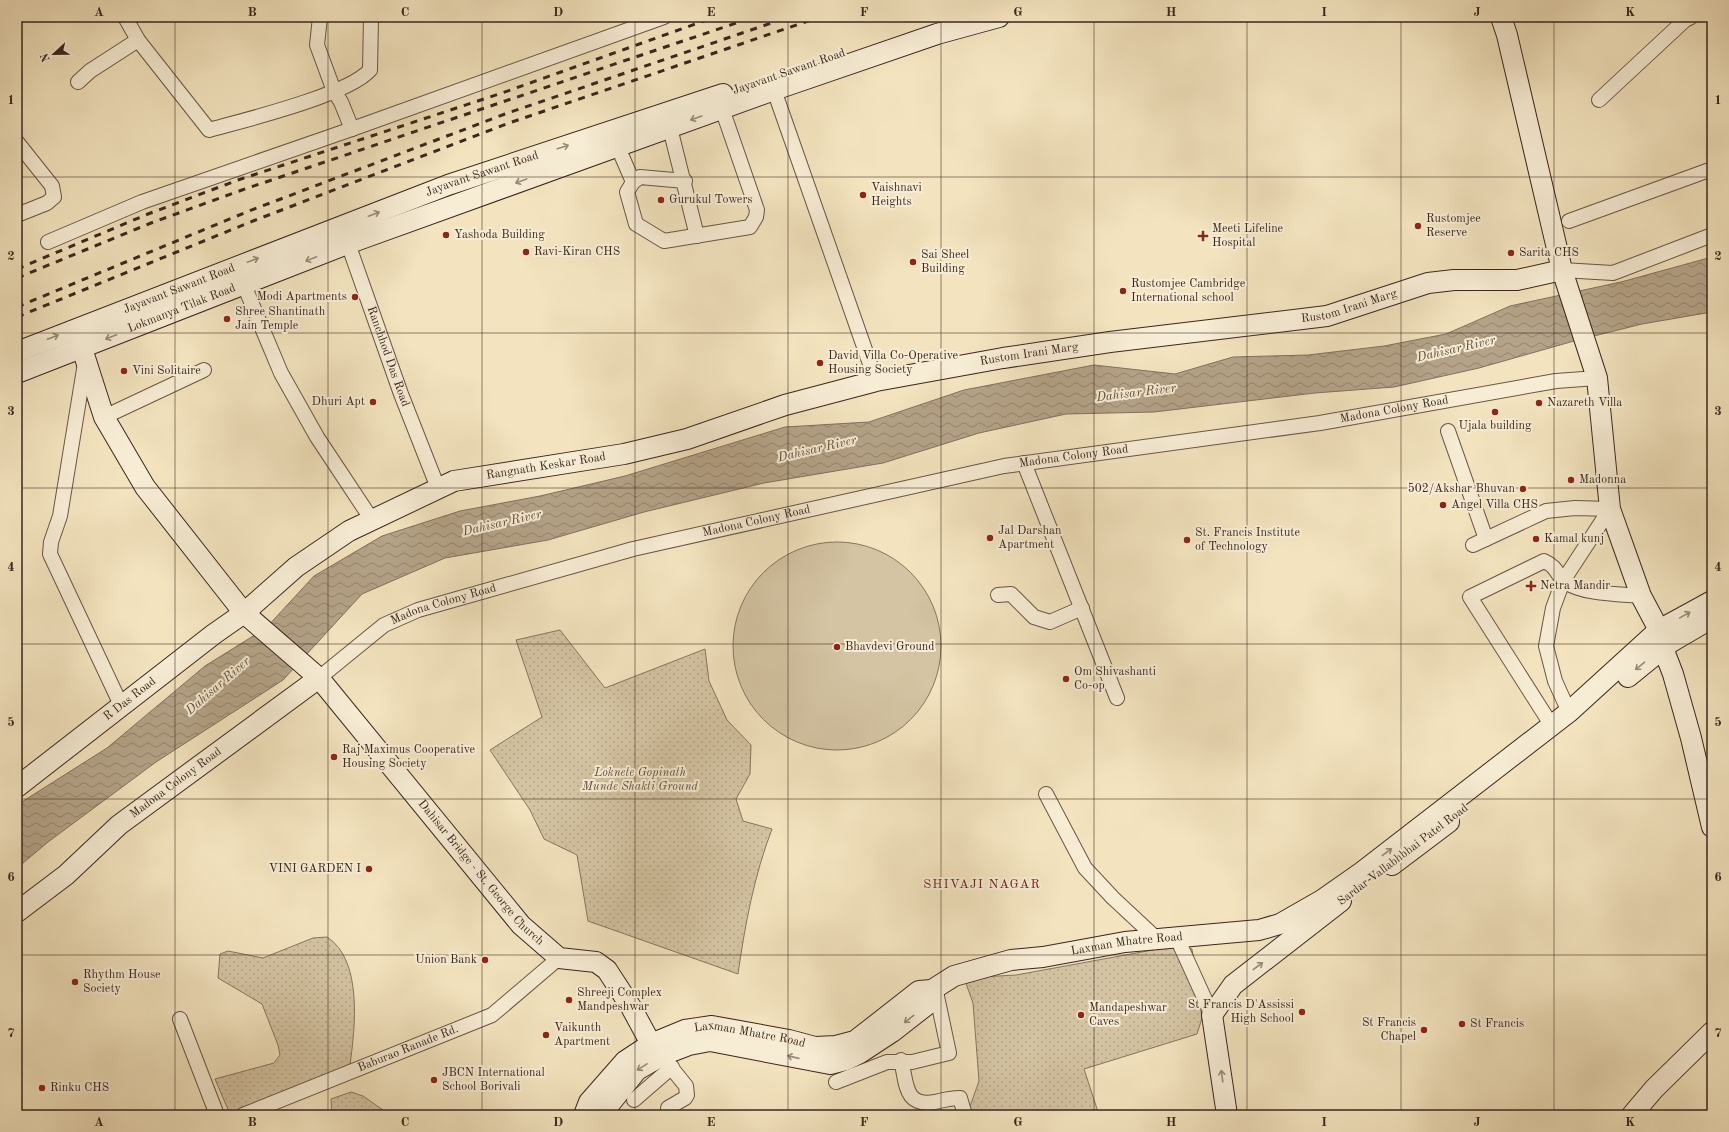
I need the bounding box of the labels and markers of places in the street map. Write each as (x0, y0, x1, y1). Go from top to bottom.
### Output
place label: Vaishnavi Heights (871, 182, 922, 208)
marker: Vaishnavi Heights (858, 190, 868, 200)
place label: Gurukul Towers (669, 194, 753, 206)
marker: Gurukul Towers (656, 195, 666, 205)
place label: Rustomjee Reserve (1426, 213, 1481, 239)
marker: Rustomjee Reserve (1413, 221, 1423, 231)
place label: Meeti Lifeline Hospital (1212, 223, 1284, 249)
place label: Yashoda Building (454, 229, 545, 241)
marker: Yashoda Building (441, 230, 451, 240)
marker: Meeti Lifeline Hospital (1197, 230, 1209, 242)
place label: Ravi-Kiran CHS (534, 246, 620, 258)
marker: Ravi-Kiran CHS (521, 247, 531, 257)
place label: Sarita CHS (1519, 247, 1579, 259)
marker: Sarita CHS (1506, 248, 1516, 258)
place label: Sai Sheel Building (921, 249, 969, 275)
marker: Sai Sheel Building (908, 257, 918, 267)
place label: Rustomjee Cambridge International school (1131, 278, 1246, 304)
marker: Rustomjee Cambridge International school (1118, 286, 1128, 296)
place label: Modi Apartments (257, 291, 347, 303)
marker: Modi Apartments (350, 292, 360, 302)
place label: Shree Shantinath Jain Temple (235, 306, 326, 332)
marker: Shree Shantinath Jain Temple (222, 314, 232, 324)
place label: David Villa Co-Operative Housing Society (828, 350, 959, 376)
marker: David Villa Co-Operative Housing Society (815, 358, 825, 368)
place label: Vini Solitaire (132, 365, 201, 377)
marker: Vini Solitaire (119, 366, 129, 376)
place label: Dhuri Apt (312, 396, 365, 408)
marker: Dhuri Apt (368, 397, 378, 407)
place label: Nazareth Villa (1547, 397, 1622, 409)
marker: Nazareth Villa (1534, 398, 1544, 408)
marker: Ujala building (1490, 407, 1500, 417)
place label: Ujala building (1458, 420, 1532, 432)
place label: Madonna (1579, 474, 1626, 486)
marker: Madonna (1566, 475, 1576, 485)
place label: 502/Akshar Bhuvan (1408, 482, 1516, 495)
marker: 502/Akshar Bhuvan (1518, 484, 1528, 494)
place label: Angel Villa CHS (1451, 499, 1538, 511)
marker: Angel Villa CHS (1438, 500, 1448, 510)
place label: Jal Darshan Apartment (998, 525, 1062, 551)
place label: St. Francis Institute of Technology (1195, 527, 1301, 553)
marker: Jal Darshan Apartment (985, 533, 995, 543)
place label: Kamal kunj (1544, 533, 1604, 545)
marker: Kamal kunj (1531, 534, 1541, 544)
marker: St. Francis Institute of Technology (1182, 535, 1192, 545)
marker: Netra Mandir (1525, 580, 1537, 592)
place label: Netra Mandir (1540, 580, 1610, 592)
place label: Bhavdevi Ground (845, 641, 935, 653)
marker: Bhavdevi Ground (832, 642, 842, 652)
place label: Om Shivashanti Co-op (1074, 666, 1156, 692)
marker: Om Shivashanti Co-op (1061, 674, 1071, 684)
place label: Raj Maximus Cooperative Housing Society (342, 744, 475, 770)
marker: Raj Maximus Cooperative Housing Society (329, 752, 339, 762)
place label: VINI GARDEN I (269, 863, 361, 875)
marker: VINI GARDEN I (364, 864, 374, 874)
place label: Union Bank (415, 954, 477, 966)
marker: Union Bank (480, 955, 490, 965)
place label: Rhythm House Society (83, 969, 161, 995)
marker: Rhythm House Society (70, 977, 80, 987)
place label: Shreeji Complex Mandpeshwar (577, 987, 662, 1013)
marker: Shreeji Complex Mandpeshwar (564, 995, 574, 1005)
place label: St Francis D'Assissi High School (1188, 999, 1294, 1025)
place label: Mandapeshwar Caves (1089, 1002, 1167, 1028)
marker: St Francis D'Assissi High School (1297, 1007, 1307, 1017)
marker: Mandapeshwar Caves (1076, 1010, 1086, 1020)
place label: St Francis Chapel (1362, 1017, 1416, 1043)
place label: St Francis (1470, 1018, 1524, 1030)
marker: St Francis (1457, 1019, 1467, 1029)
place label: Vaikunth Apartment (554, 1022, 610, 1048)
marker: St Francis Chapel (1419, 1025, 1429, 1035)
marker: Vaikunth Apartment (541, 1030, 551, 1040)
place label: JBCN International School Borivali (442, 1067, 545, 1093)
marker: JBCN International School Borivali (429, 1075, 439, 1085)
place label: Rinku CHS (50, 1082, 109, 1094)
marker: Rinku CHS (37, 1083, 47, 1093)

